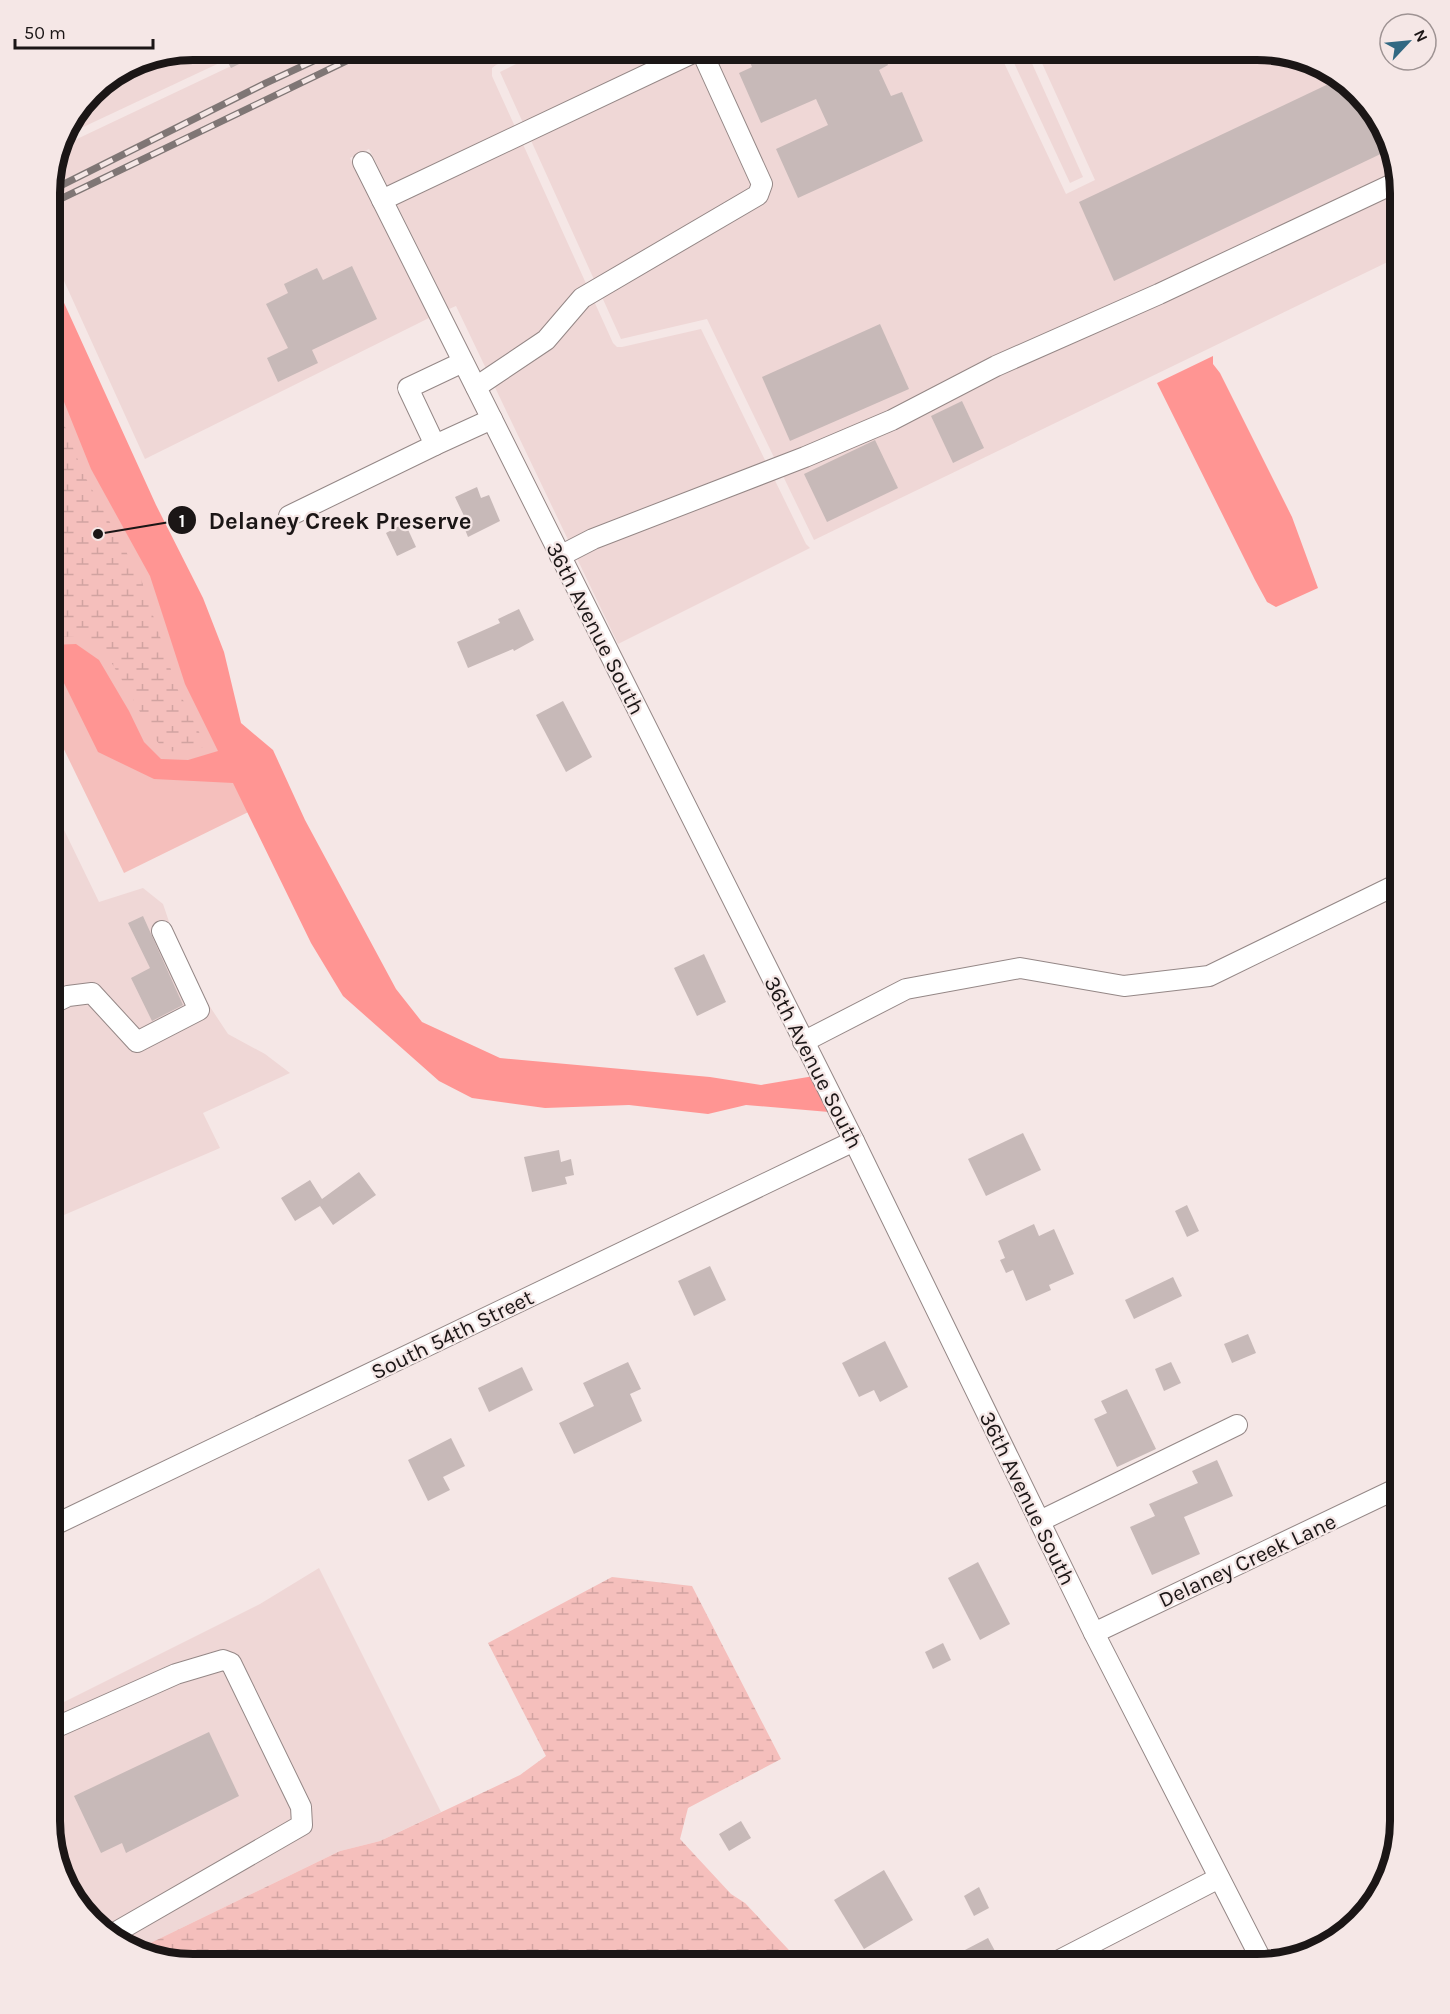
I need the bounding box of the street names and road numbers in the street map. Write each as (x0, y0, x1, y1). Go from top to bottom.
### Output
street label: 36th Avenue South (540, 538, 650, 719)
street label: 36th Avenue South (758, 972, 868, 1153)
street label: South 54th Street (367, 1284, 538, 1385)
street label: 36th Avenue South (974, 1407, 1080, 1590)
street label: Delaney Creek Lane (1155, 1508, 1340, 1613)

